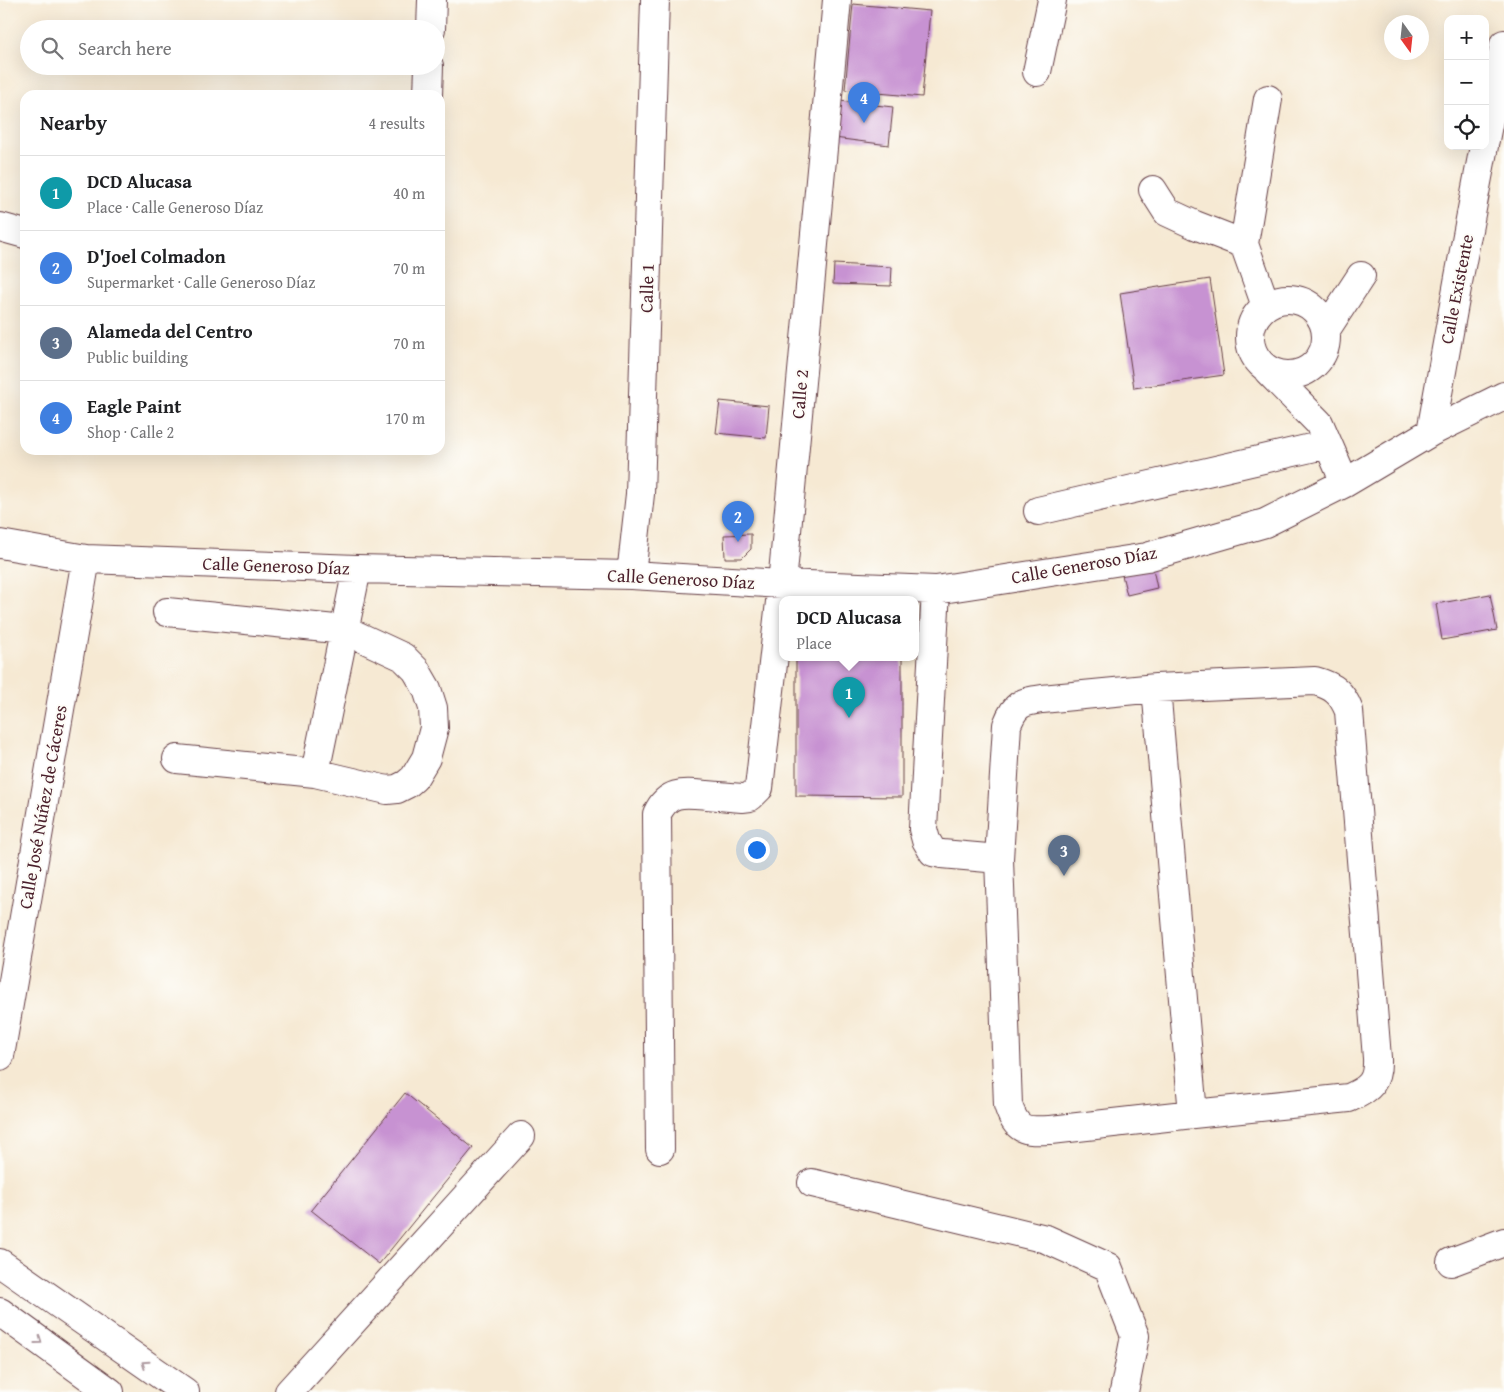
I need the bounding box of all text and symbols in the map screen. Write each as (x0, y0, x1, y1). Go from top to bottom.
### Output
north arrow (1384, 15, 1429, 60)
map controls (1444, 15, 1489, 150)
button: + (1444, 15, 1489, 60)
search box (20, 20, 445, 75)
icon: search (38, 34, 66, 62)
text: Search here (78, 34, 172, 62)
button: − (1444, 60, 1489, 105)
pin: 4 (848, 82, 880, 123)
button: locate (1444, 105, 1489, 150)
text: Nearby (40, 107, 107, 138)
text: 4 results (368, 111, 425, 135)
text: DCD Alucasa (87, 167, 192, 195)
text: 1 (52, 181, 60, 205)
text: 40 m (393, 181, 425, 205)
text: Place · Calle Generoso Díaz (87, 195, 263, 219)
street label: Calle Existente (1433, 232, 1480, 346)
text: D'Joel Colmadon (87, 242, 226, 270)
text: 2 (52, 256, 60, 280)
text: 70 m (393, 256, 425, 280)
street label: Calle 1 (632, 263, 661, 313)
text: Supermarket · Calle Generoso Díaz (87, 270, 315, 294)
text: Alameda del Centro (87, 317, 253, 345)
text: 3 (52, 331, 60, 355)
text: 70 m (393, 331, 425, 355)
text: Public building (87, 345, 188, 369)
street label: Calle 2 (784, 368, 815, 420)
text: Eagle Paint (87, 392, 181, 420)
text: 4 (52, 406, 60, 430)
text: 170 m (385, 406, 425, 430)
text: Shop · Calle 2 (87, 420, 174, 444)
pin: 2 (722, 501, 754, 542)
street label: Calle Generoso Díaz (1009, 538, 1159, 591)
street label: Calle Generoso Díaz (202, 549, 350, 582)
street label: Calle Generoso Díaz (607, 561, 755, 596)
popup (779, 596, 919, 661)
text: DCD Alucasa (796, 603, 902, 631)
text: Place (796, 631, 832, 655)
pin: 1 (833, 677, 865, 718)
street label: Calle José Núñez de Cáceres (11, 703, 74, 911)
pin: 3 (1048, 835, 1080, 876)
your location (744, 837, 770, 863)
one-way arrow (34, 1335, 43, 1344)
one-way arrow (141, 1361, 151, 1370)

